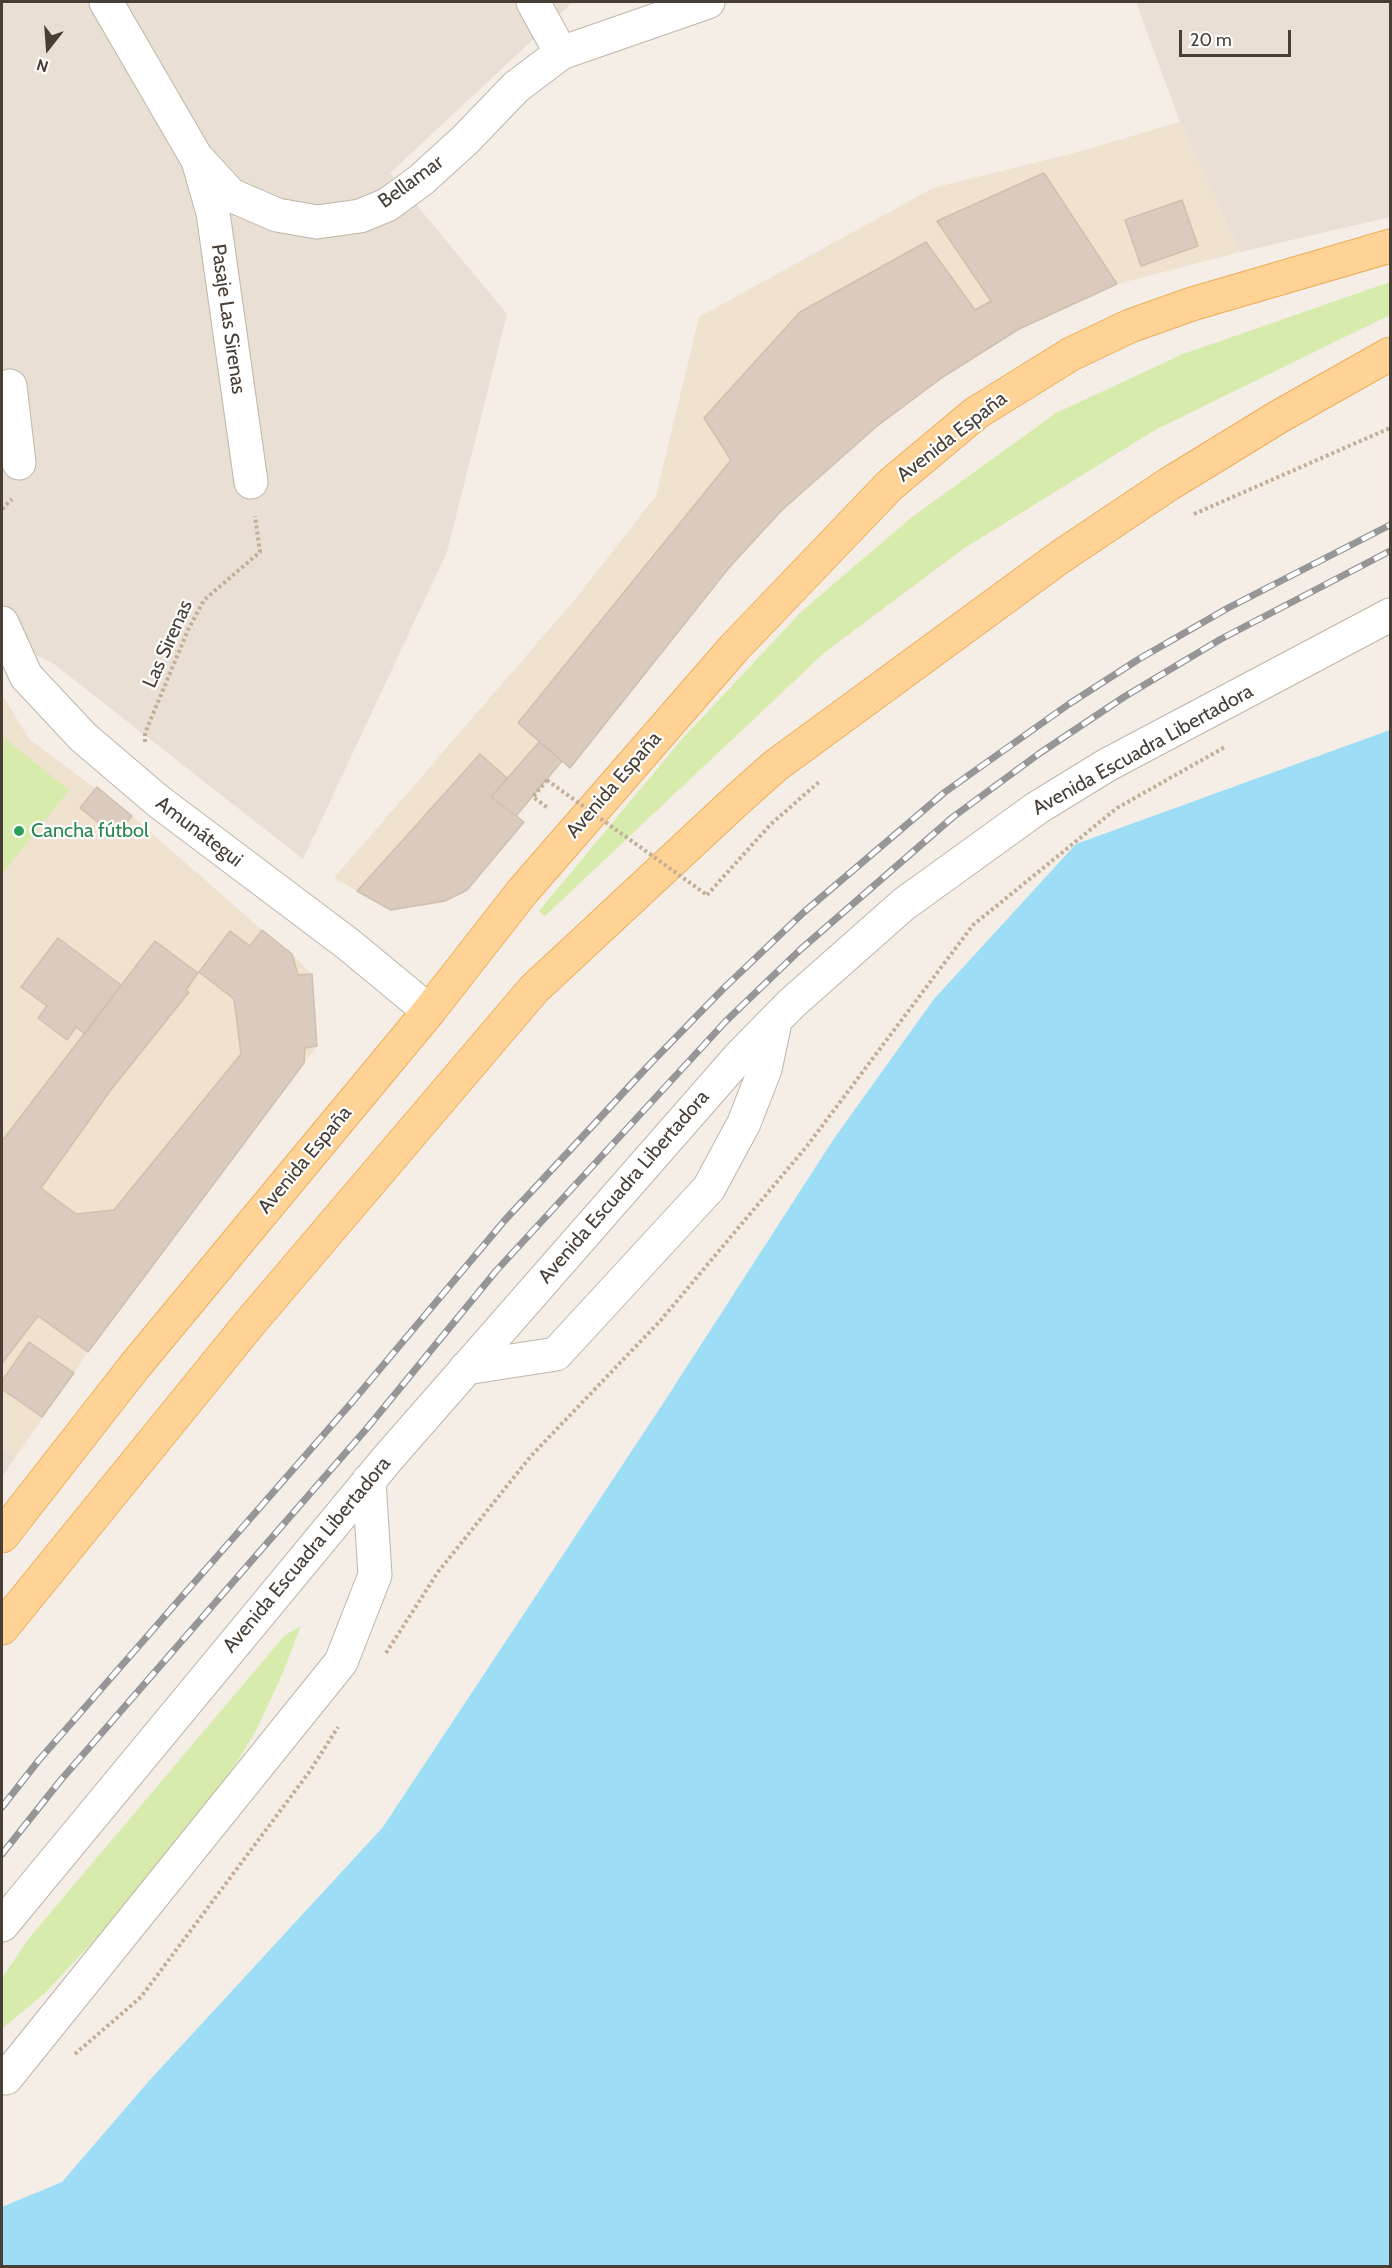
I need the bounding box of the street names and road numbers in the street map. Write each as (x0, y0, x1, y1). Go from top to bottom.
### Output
street label: Bellamar (374, 150, 448, 214)
street label: Pasaje Las Sirenas (206, 242, 250, 396)
street label: Avenida España (892, 387, 1012, 487)
street label: Las Sirenas (138, 596, 198, 692)
street label: Avenida Escuadra Libertadora (1029, 679, 1257, 821)
street label: Avenida España (561, 727, 667, 843)
street label: Amunátegui (151, 792, 247, 872)
street label: Avenida Escuadra Libertadora (534, 1086, 714, 1288)
street label: Avenida España (253, 1101, 357, 1219)
street label: Avenida Escuadra Libertadora (218, 1452, 396, 1658)

